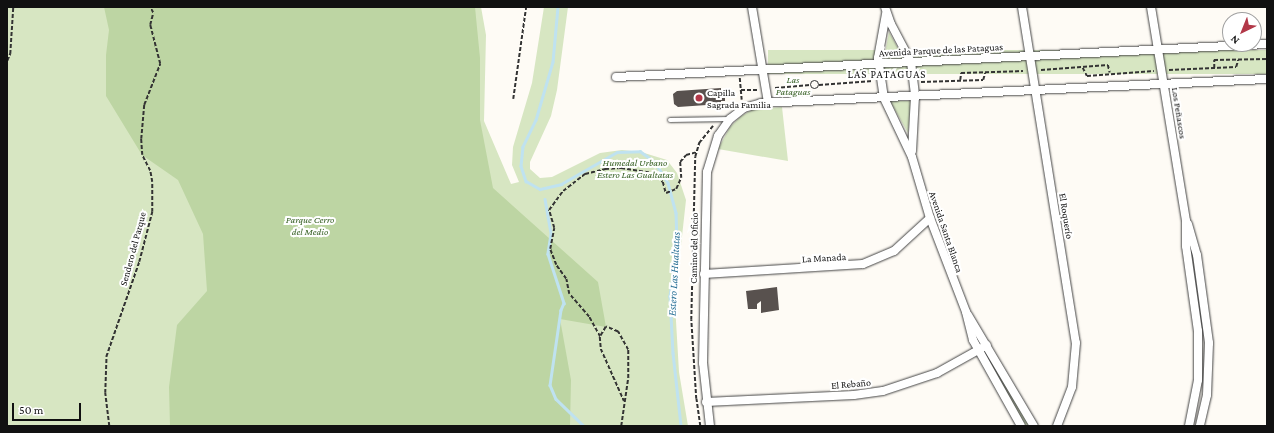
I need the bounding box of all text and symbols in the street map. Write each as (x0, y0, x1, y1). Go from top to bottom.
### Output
north arrow (1222, 12, 1262, 52)
text: N (1228, 33, 1241, 47)
street label: Avenida Parque de las Pataguas (879, 41, 1003, 59)
district label: LAS PATAGUAS (847, 67, 927, 81)
park label: Las Pataguas (776, 73, 810, 96)
place label: Capilla Sagrada Familia (707, 86, 771, 110)
street label: Los Peñascos (1169, 86, 1189, 140)
marker: Capilla Sagrada Familia (694, 93, 704, 103)
park label: Humedal Urbano Estero Las Gualtatas (597, 156, 673, 180)
street label: Avenida Santa Blanca (926, 190, 966, 274)
street label: El Roquerío (1056, 192, 1076, 240)
street label: Sendero del Parque (117, 211, 149, 287)
street label: Camino del Oficio (687, 212, 701, 284)
park label: Parque Cerro del Medio (286, 213, 334, 236)
water label: Estero Las Hualtatas (665, 232, 683, 316)
street label: La Manada (802, 251, 846, 265)
street label: El Rebaño (831, 376, 871, 392)
scale bar (14, 395, 83, 421)
text: 50 m (19, 403, 43, 417)

